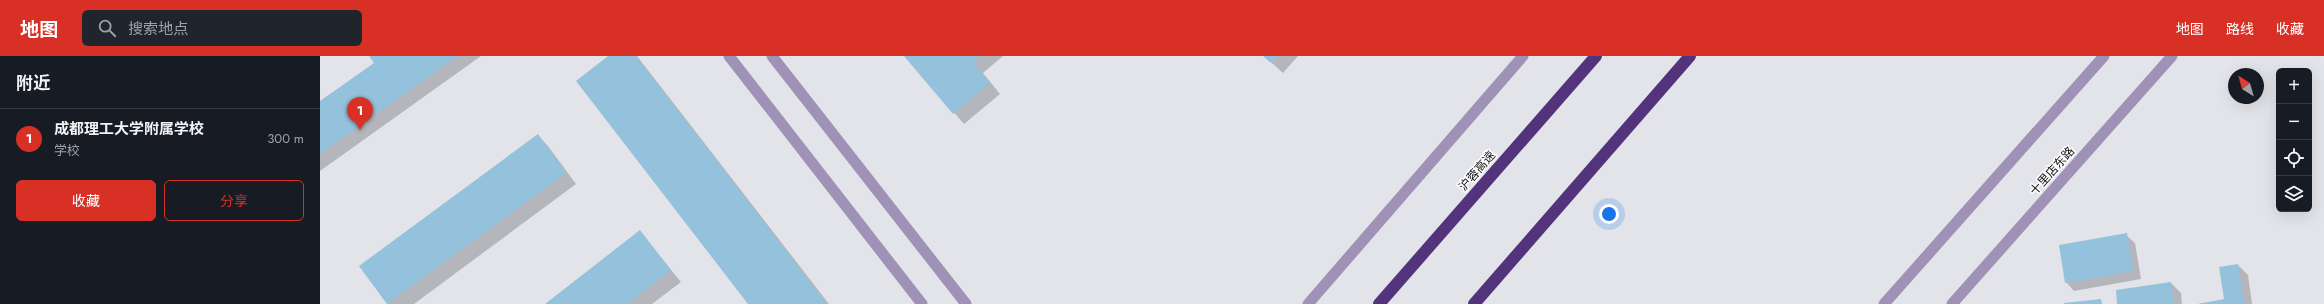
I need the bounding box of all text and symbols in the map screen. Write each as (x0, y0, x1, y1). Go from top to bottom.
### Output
search box (82, 10, 362, 46)
text: 地图 (20, 16, 58, 43)
icon: search (96, 17, 118, 39)
text: 搜索地点 (128, 18, 188, 40)
text: 地图 (2176, 19, 2204, 39)
text: 路线 (2226, 19, 2254, 39)
text: 收藏 (2276, 19, 2304, 39)
north arrow (2228, 68, 2264, 104)
map controls (2276, 68, 2312, 212)
button: + (2276, 68, 2312, 104)
text: 附近 (16, 71, 50, 95)
pin: 1 (347, 97, 373, 130)
button: − (2276, 104, 2312, 140)
text: 成都理工大学附属学校 (54, 118, 204, 140)
text: 1 (26, 129, 32, 148)
text: 300 m (267, 129, 304, 148)
button: locate (2276, 140, 2312, 176)
text: 学校 (54, 141, 80, 160)
street label: 十里店东路 (2025, 143, 2079, 199)
street label: 沪蓉高速 (1454, 147, 1500, 195)
button: layers (2276, 176, 2312, 212)
button: 收藏 (16, 180, 156, 221)
button: 分享 (164, 180, 304, 221)
your location (1599, 204, 1619, 224)

